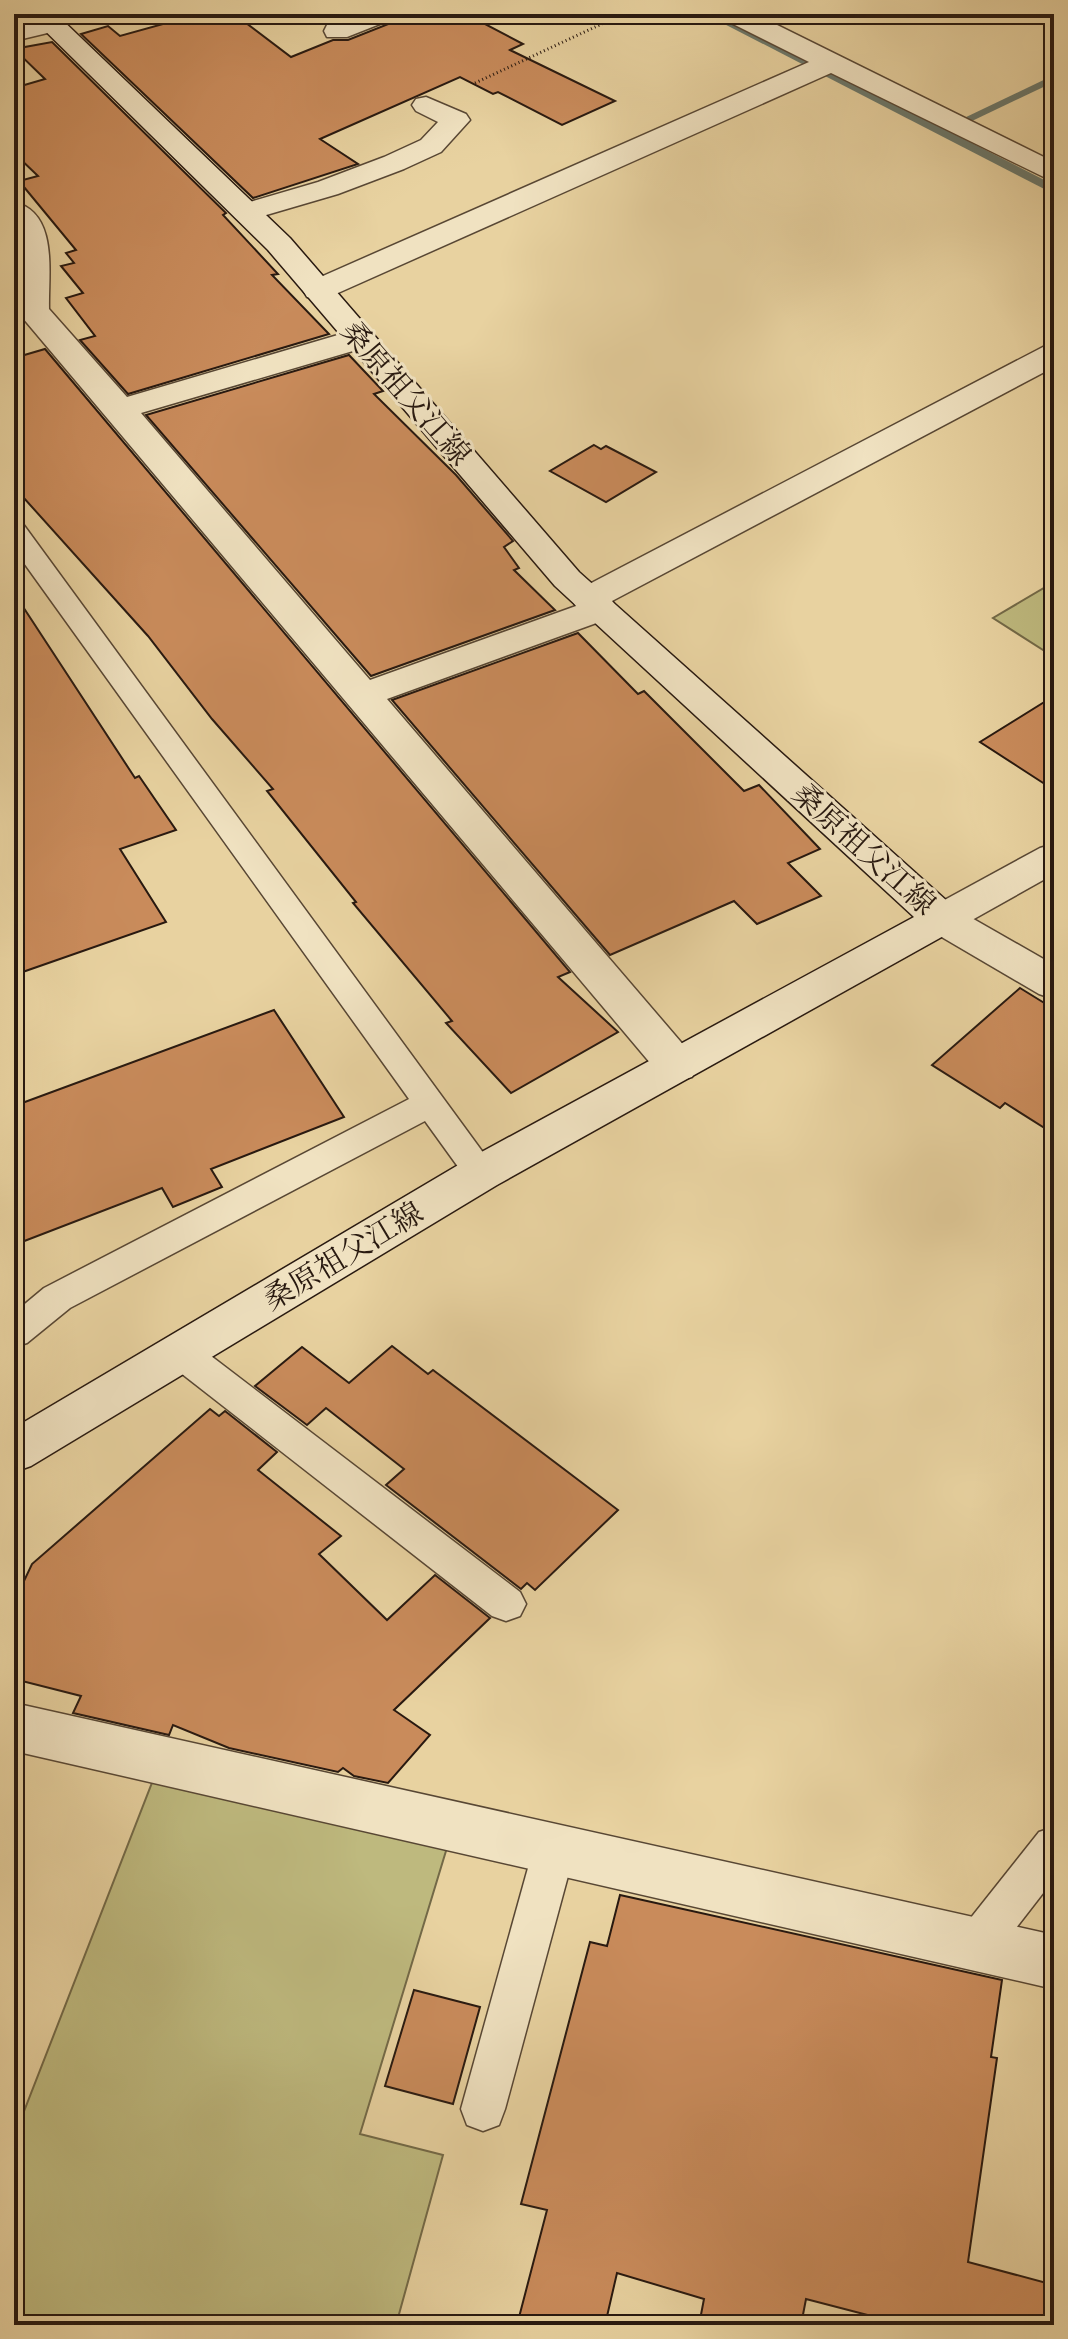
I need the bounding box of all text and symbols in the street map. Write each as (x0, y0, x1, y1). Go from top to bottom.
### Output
street label: 桑原祖父江線 (333, 313, 479, 473)
street label: 桑原祖父江線 (785, 775, 943, 923)
street label: 桑原祖父江線 (257, 1194, 429, 1318)

